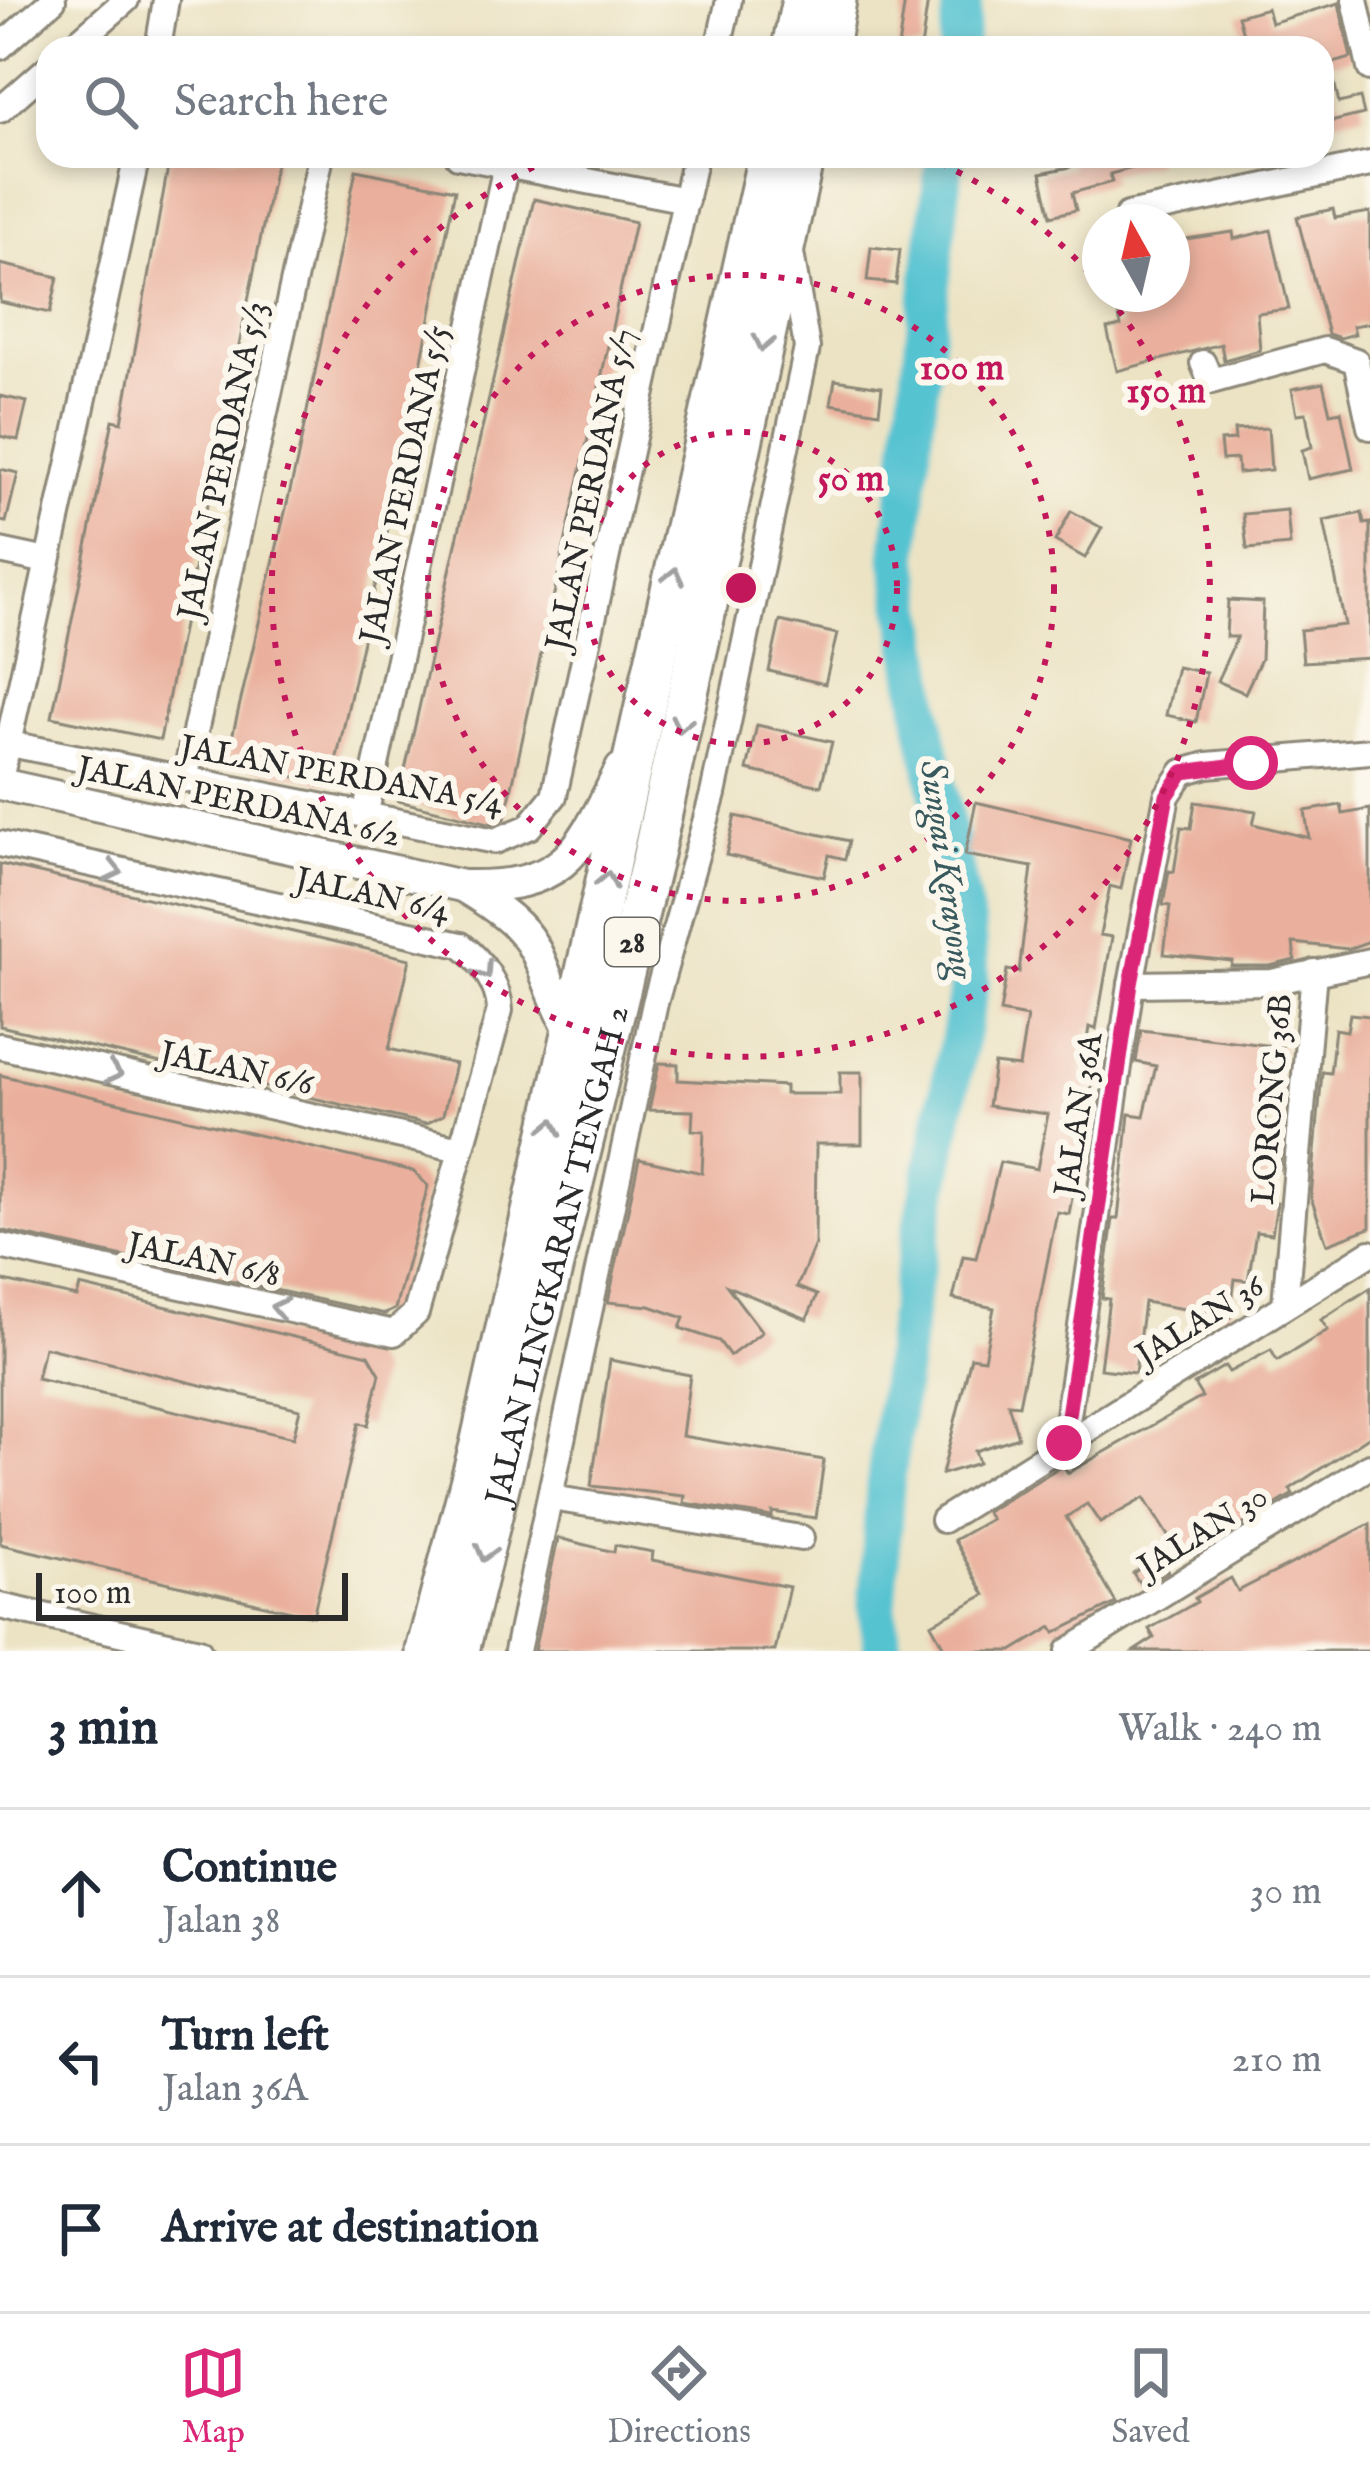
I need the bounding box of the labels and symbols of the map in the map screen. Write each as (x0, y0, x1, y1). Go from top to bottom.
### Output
north arrow (1082, 204, 1190, 312)
street label: JALAN PERDANA 5/3 (169, 298, 278, 628)
street label: JALAN PERDANA 5/5 (351, 322, 460, 651)
street label: JALAN PERDANA 5/7 (537, 325, 647, 658)
one-way arrow (751, 332, 776, 352)
text: 100 m (920, 346, 1004, 392)
text: 150 m (1126, 369, 1206, 415)
text: 50 m (818, 457, 884, 503)
one-way arrow (661, 567, 686, 587)
centre of rings (720, 567, 762, 609)
one-way arrow (669, 714, 694, 734)
street label: JALAN PERDANA 5/4 (173, 726, 506, 825)
route start (1224, 736, 1278, 790)
street label: JALAN PERDANA 6/2 (69, 747, 404, 858)
water label: Sungai Kerayong (908, 758, 984, 983)
one-way arrow (103, 857, 123, 882)
street label: JALAN 6/4 (287, 858, 453, 933)
one-way arrow (593, 871, 618, 891)
road number: 28 (605, 918, 659, 966)
one-way arrow (469, 958, 491, 980)
street label: LORONG 36B (1243, 992, 1303, 1206)
street label: JALAN LINGKARAN TENGAH 2 (477, 1002, 640, 1513)
street label: JALAN 36A (1046, 1029, 1114, 1203)
street label: JALAN 6/6 (152, 1032, 318, 1107)
one-way arrow (103, 1059, 123, 1084)
one-way arrow (539, 1118, 564, 1138)
street label: JALAN 6/8 (119, 1223, 284, 1298)
street label: JALAN 36 (1126, 1265, 1273, 1379)
one-way arrow (270, 1297, 290, 1322)
route end (1037, 1416, 1091, 1470)
street label: JALAN 30 (1128, 1476, 1276, 1591)
one-way arrow (474, 1542, 499, 1563)
scale bar (36, 1567, 348, 1620)

